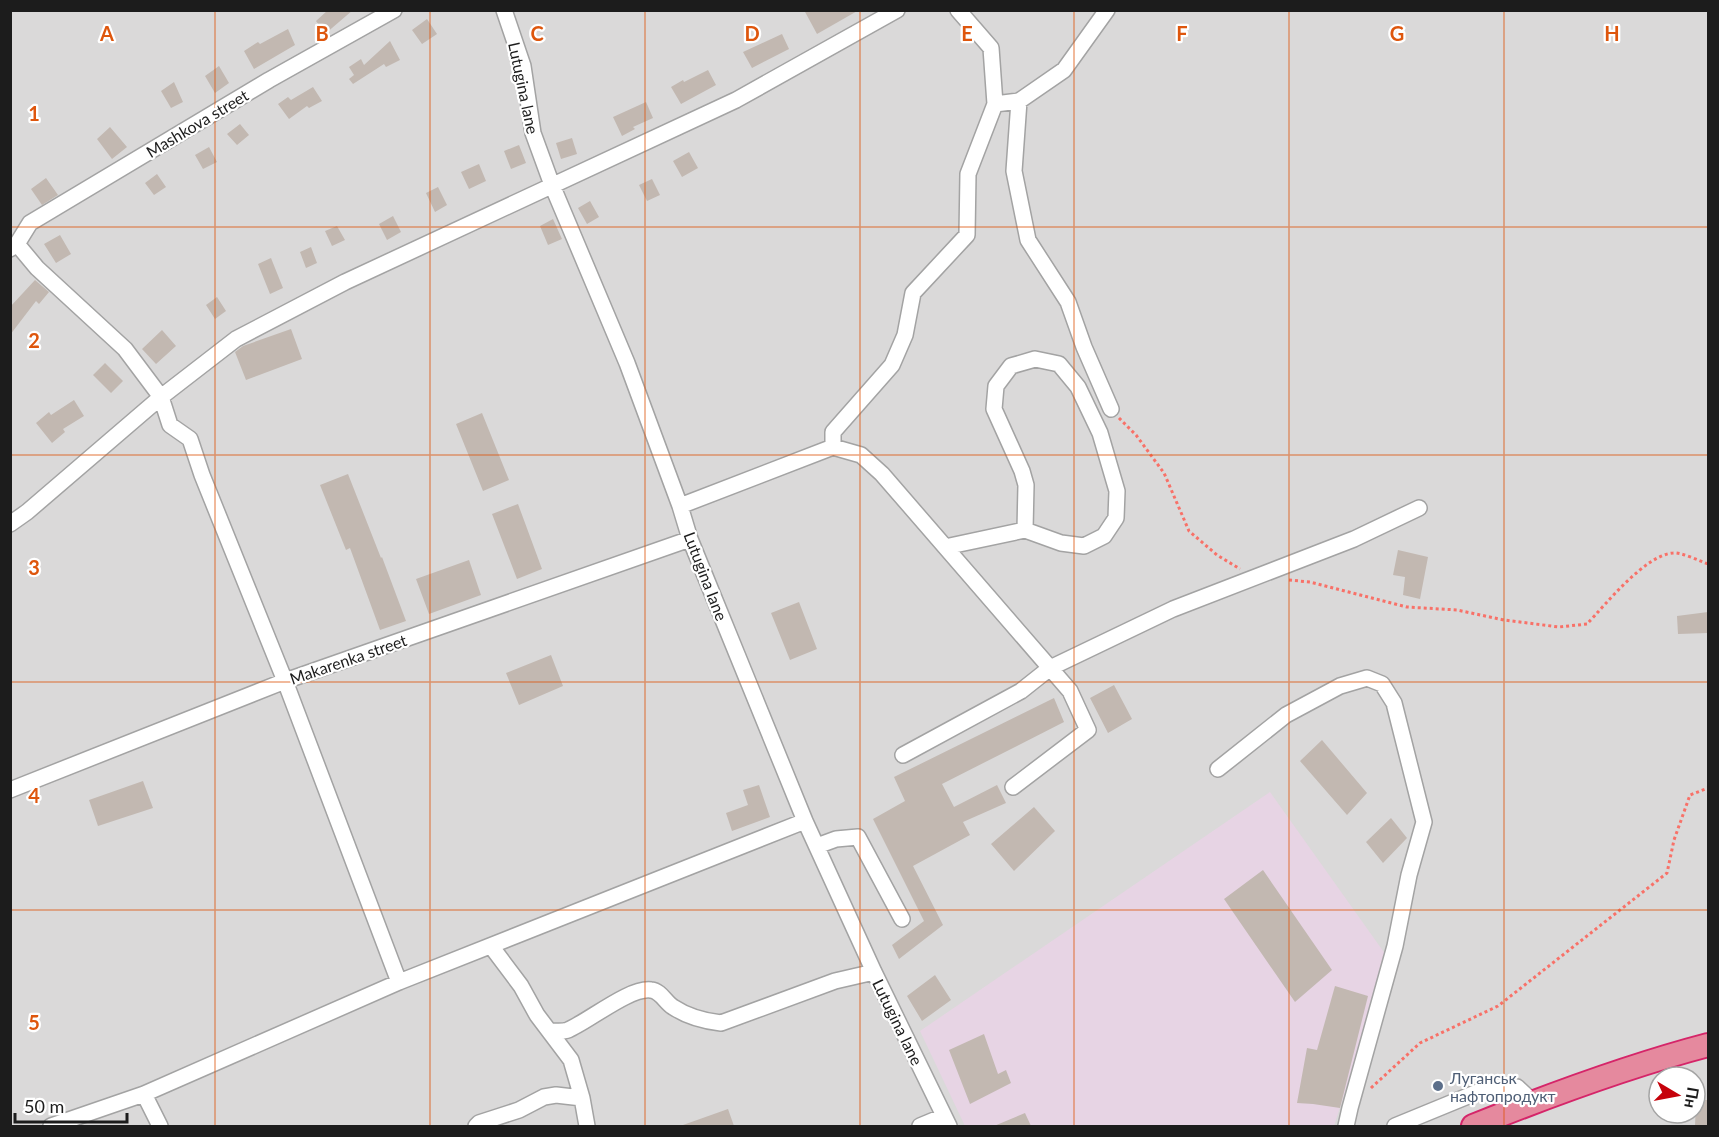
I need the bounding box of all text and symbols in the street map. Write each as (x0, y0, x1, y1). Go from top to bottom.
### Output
text: A (99, 21, 114, 45)
text: B (315, 21, 329, 45)
text: C (530, 21, 544, 45)
text: D (744, 21, 760, 45)
text: E (961, 21, 973, 45)
text: F (1176, 21, 1188, 45)
text: G (1390, 21, 1404, 45)
text: H (1604, 21, 1620, 45)
street label: Lutugina lane (505, 40, 543, 136)
street label: Mashkova street (142, 85, 252, 161)
text: 1 (28, 101, 40, 125)
text: 2 (28, 328, 40, 352)
street label: Lutugina lane (680, 529, 732, 623)
text: 3 (28, 555, 40, 579)
street label: Makarenka street (287, 630, 409, 688)
text: 4 (28, 783, 40, 807)
street label: Lutugina lane (869, 976, 927, 1068)
text: 5 (28, 1010, 40, 1034)
north arrow (1647, 1065, 1707, 1125)
place label: Луганськ нафтопродукт (1449, 1068, 1556, 1105)
marker: Луганськ нафтопродукт (1431, 1079, 1445, 1093)
scale bar (15, 1086, 128, 1124)
text: Пн (1681, 1086, 1703, 1110)
text: 50 m (24, 1095, 64, 1117)

